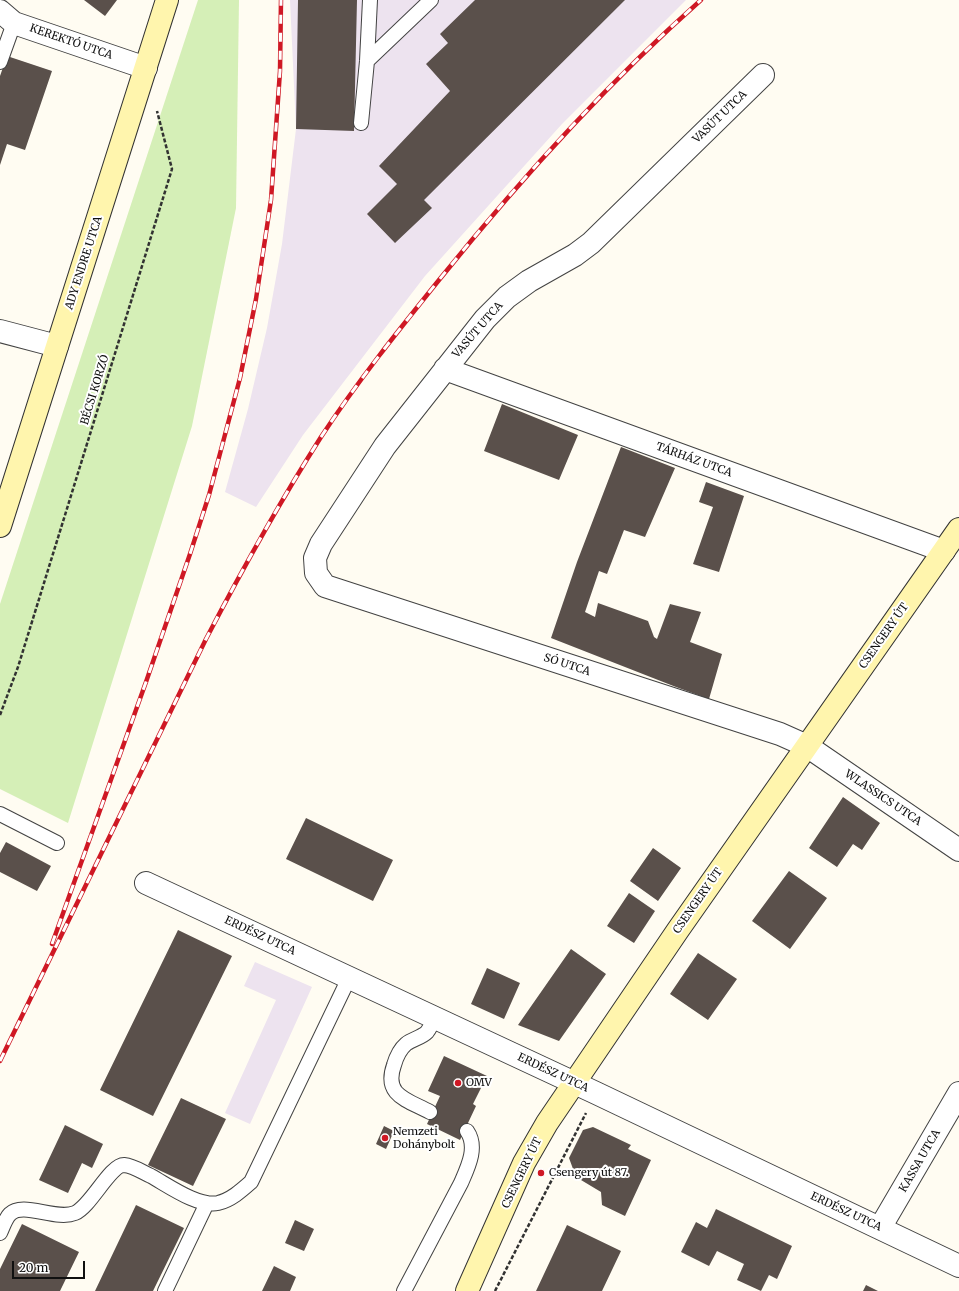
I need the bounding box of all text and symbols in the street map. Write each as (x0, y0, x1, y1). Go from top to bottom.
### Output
street label: KEREKTÓ UTCA (28, 22, 114, 62)
street label: VASÚT UTCA (690, 88, 750, 146)
street label: ADY ENDRE UTCA (63, 215, 105, 311)
street label: VASÚT UTCA (450, 299, 506, 361)
street label: BÉCSI KORZÓ (78, 353, 112, 427)
street label: TÁRHÁZ UTCA (654, 440, 734, 480)
street label: CSENGERY ÚT (856, 601, 912, 671)
street label: SÓ UTCA (542, 651, 592, 679)
street label: WLASSICS UTCA (842, 767, 924, 829)
street label: CSENGERY ÚT (670, 866, 726, 936)
street label: ERDÉSZ UTCA (222, 914, 298, 958)
street label: ERDÉSZ UTCA (515, 1051, 591, 1095)
place label: OMV (466, 1076, 492, 1090)
marker: OMV (453, 1078, 463, 1088)
place label: Nemzeti Dohánybolt (393, 1125, 455, 1151)
street label: KASSA UTCA (897, 1127, 943, 1195)
marker: Nemzeti Dohánybolt (380, 1133, 390, 1143)
street label: CSENGERY ÚT (499, 1135, 545, 1211)
place label: Csengery út 87. (549, 1166, 629, 1180)
marker: Csengery út 87. (536, 1168, 546, 1178)
street label: ERDÉSZ UTCA (808, 1190, 884, 1234)
scale bar (14, 1253, 87, 1279)
text: 20 m (19, 1260, 48, 1275)

